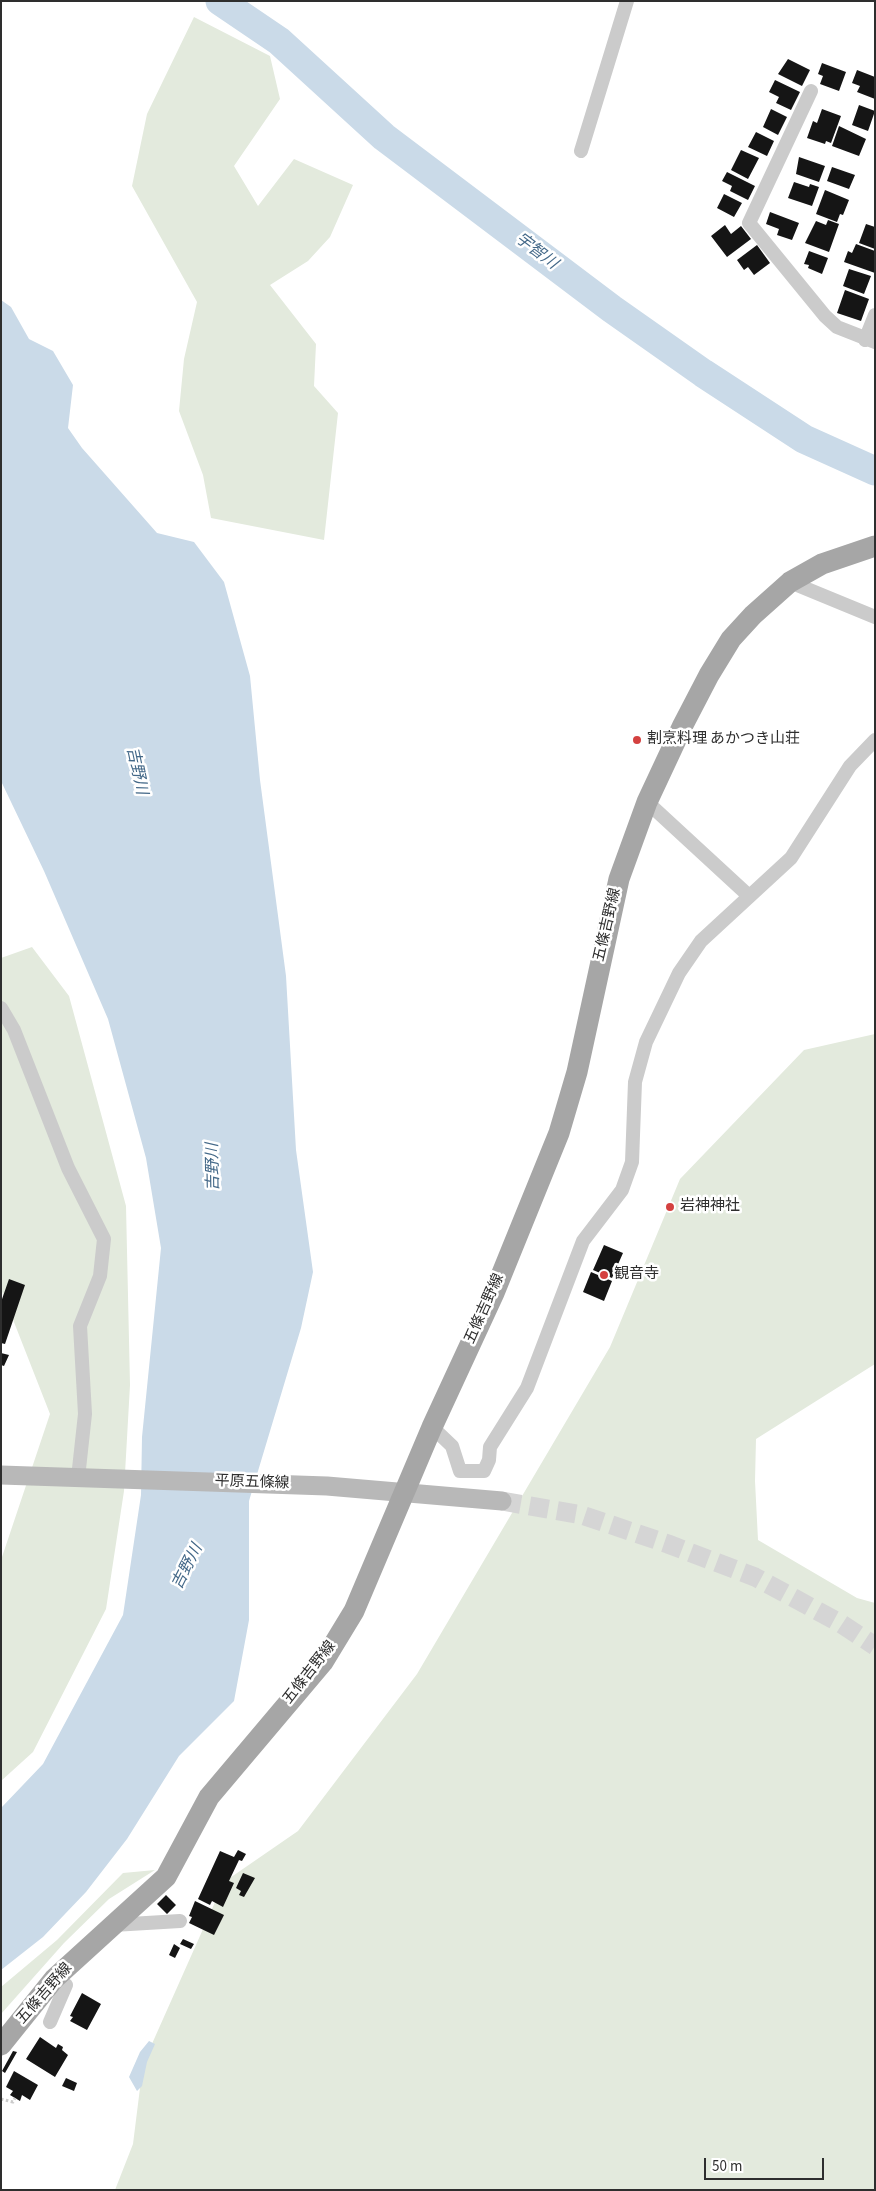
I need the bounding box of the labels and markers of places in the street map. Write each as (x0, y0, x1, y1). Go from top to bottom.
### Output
place label: 割烹料理 あかつき山荘 (647, 731, 800, 749)
marker: 割烹料理 あかつき山荘 (631, 734, 643, 746)
place label: 岩神神社 (680, 1198, 740, 1216)
marker: 岩神神社 (664, 1201, 676, 1213)
place label: 観音寺 (614, 1266, 659, 1284)
marker: 観音寺 (598, 1269, 610, 1281)

